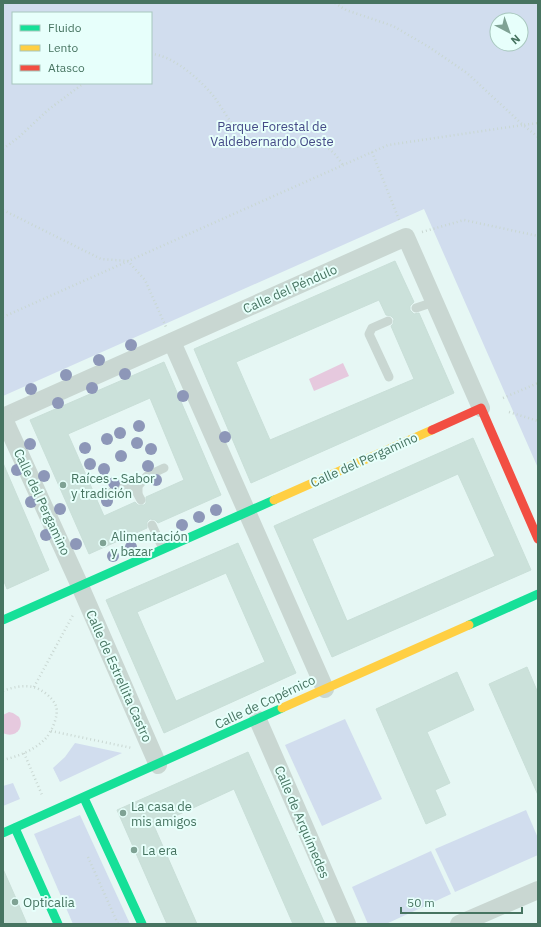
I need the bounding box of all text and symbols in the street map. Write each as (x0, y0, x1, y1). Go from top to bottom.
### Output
legend (12, 12, 152, 84)
north arrow (489, 12, 529, 52)
text: Fluido (48, 20, 82, 35)
text: N (508, 32, 523, 47)
text: Lento (48, 40, 78, 55)
text: Atasco (48, 60, 85, 75)
park label: Parque Forestal de Valdebernardo Oeste (210, 118, 334, 150)
street label: Calle del Péndulo (240, 261, 340, 317)
street label: Calle del Pergamino (308, 429, 420, 491)
street label: Calle del Pergamino (10, 446, 74, 558)
place label: Raíces - Sabor y tradición (71, 470, 155, 502)
marker: Raíces - Sabor y tradición (58, 480, 68, 490)
place label: Alimentación y bazar (111, 528, 188, 560)
marker: Alimentación y bazar (98, 538, 108, 548)
street label: Calle de Estrellita Castro (82, 607, 156, 745)
street label: Calle de Copérnico (212, 671, 318, 733)
street label: Calle de Arquímedes (271, 763, 333, 881)
place label: La casa de mis amigos (131, 798, 197, 830)
marker: La casa de mis amigos (118, 808, 128, 818)
place label: La era (142, 842, 177, 859)
marker: La era (129, 845, 139, 855)
scale bar (401, 889, 522, 915)
place label: Opticalia (23, 894, 75, 911)
text: 50 m (407, 895, 435, 910)
marker: Opticalia (10, 897, 20, 907)

